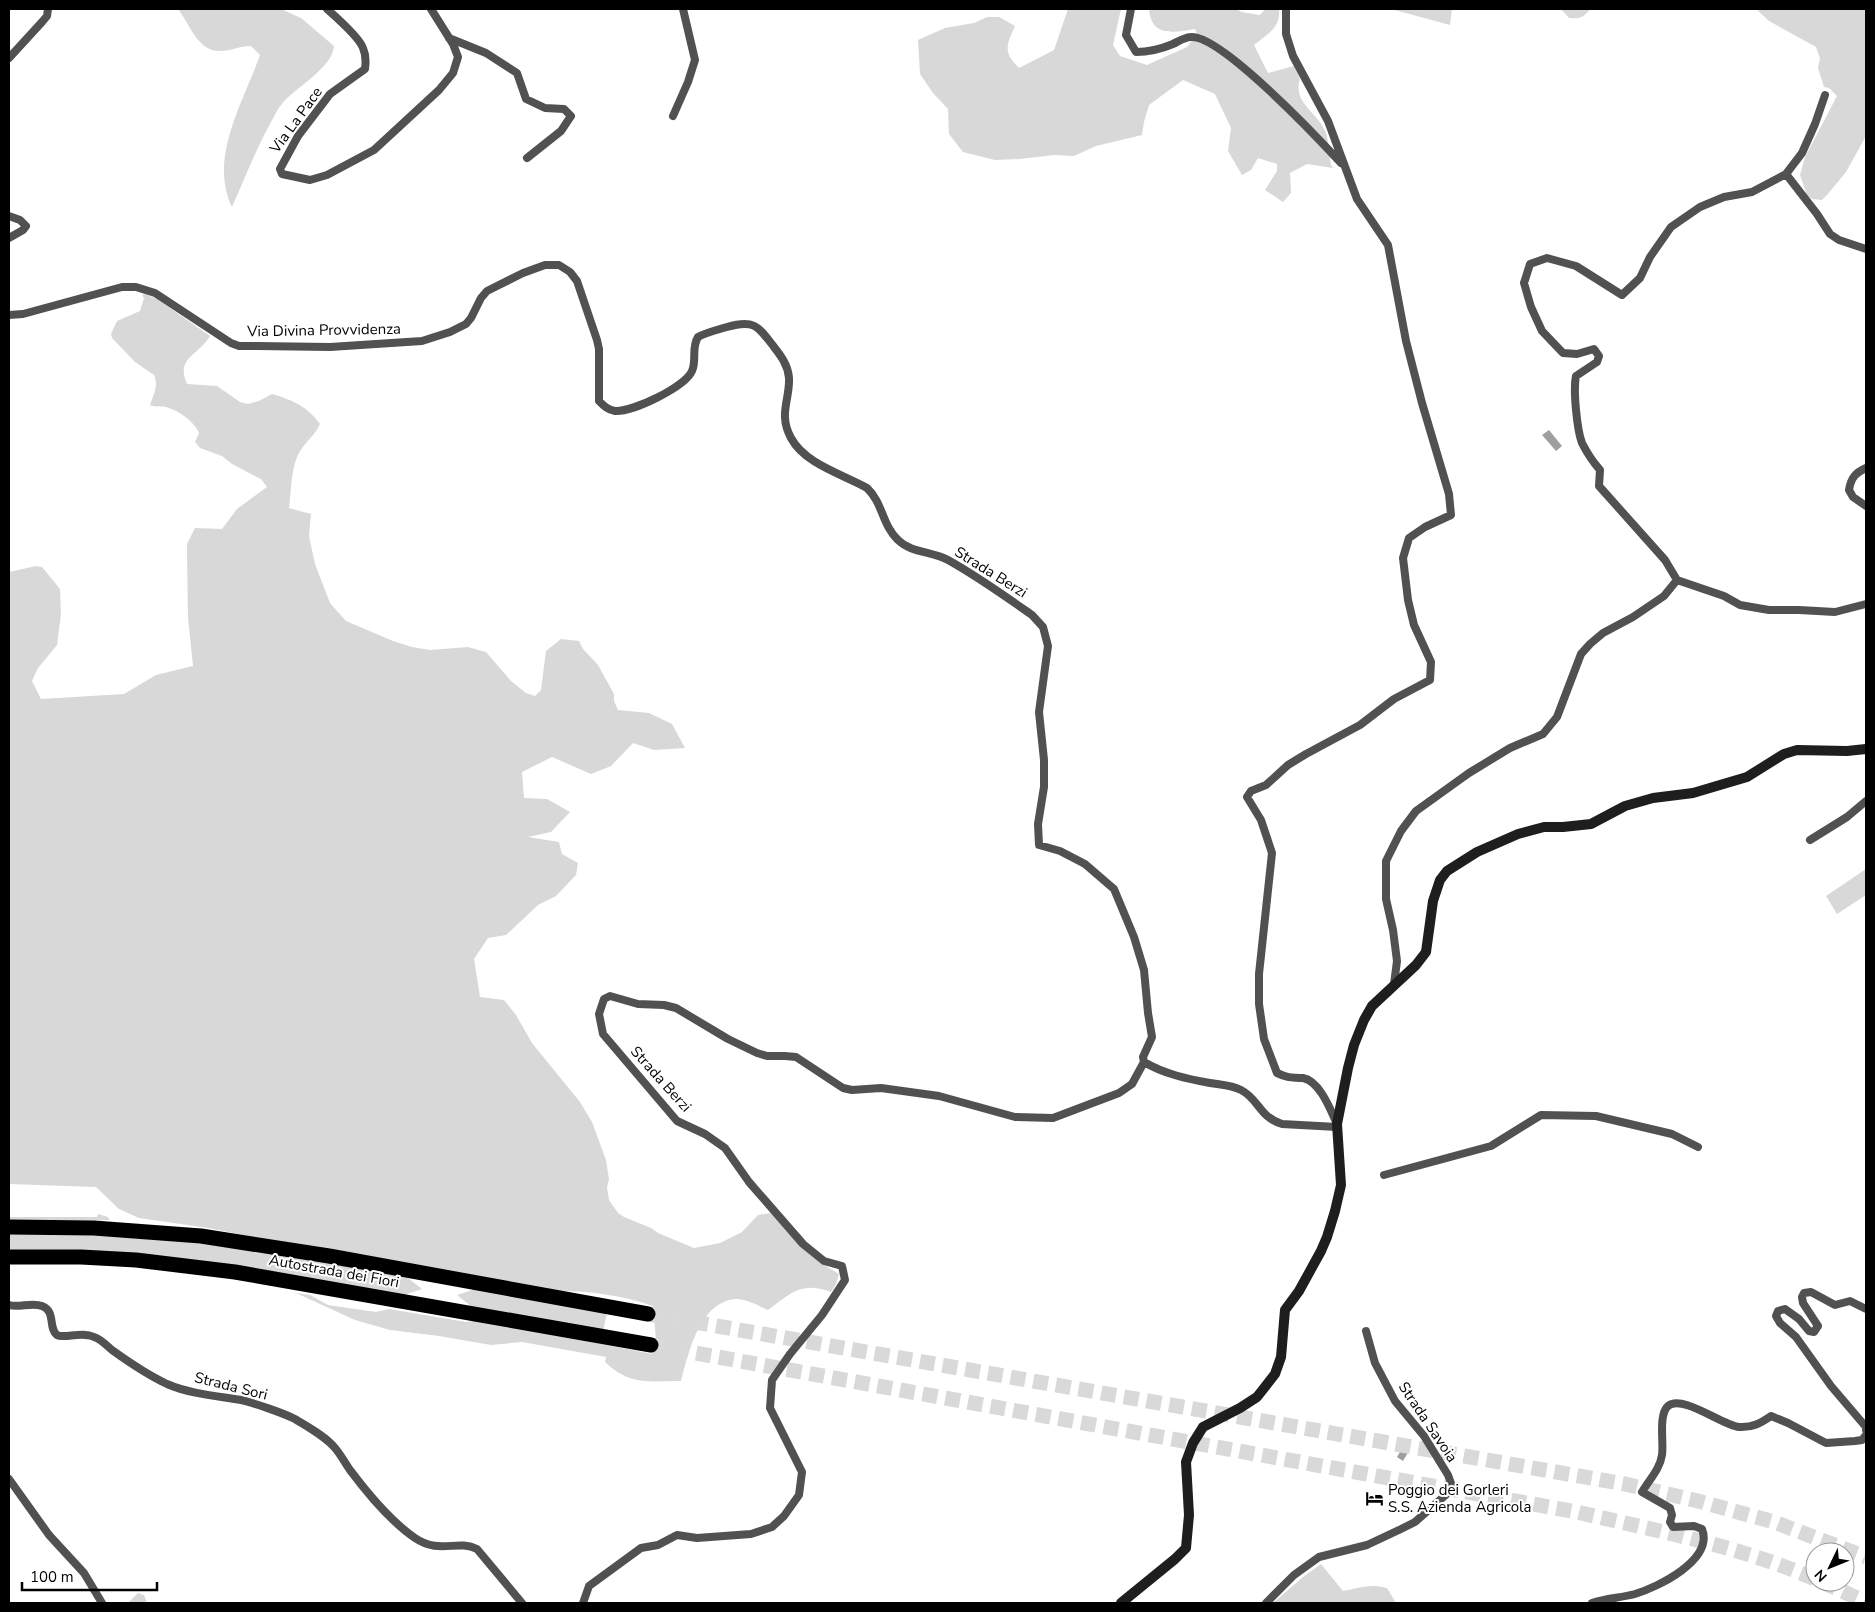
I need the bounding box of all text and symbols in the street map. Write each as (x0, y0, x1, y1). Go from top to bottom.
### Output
street label: Via La Pace (265, 83, 327, 158)
street label: Via Divina Provvidenza (246, 319, 401, 341)
street label: Strada Berzi (951, 542, 1031, 602)
street label: Strada Berzi (626, 1042, 696, 1116)
street label: Autostrada dei Fiori (267, 1250, 401, 1292)
street label: Strada Sori (192, 1367, 270, 1405)
street label: Strada Savoia (1394, 1378, 1462, 1466)
place label: Poggio dei Gorleri S.S. Azienda Agricola (1388, 1480, 1531, 1517)
hotel icon: Poggio dei Gorleri S.S. Azienda Agricola (1364, 1489, 1384, 1509)
north arrow (1805, 1542, 1855, 1592)
scale bar (22, 1560, 158, 1592)
text: N (1810, 1565, 1831, 1586)
text: 100 m (30, 1567, 74, 1587)

